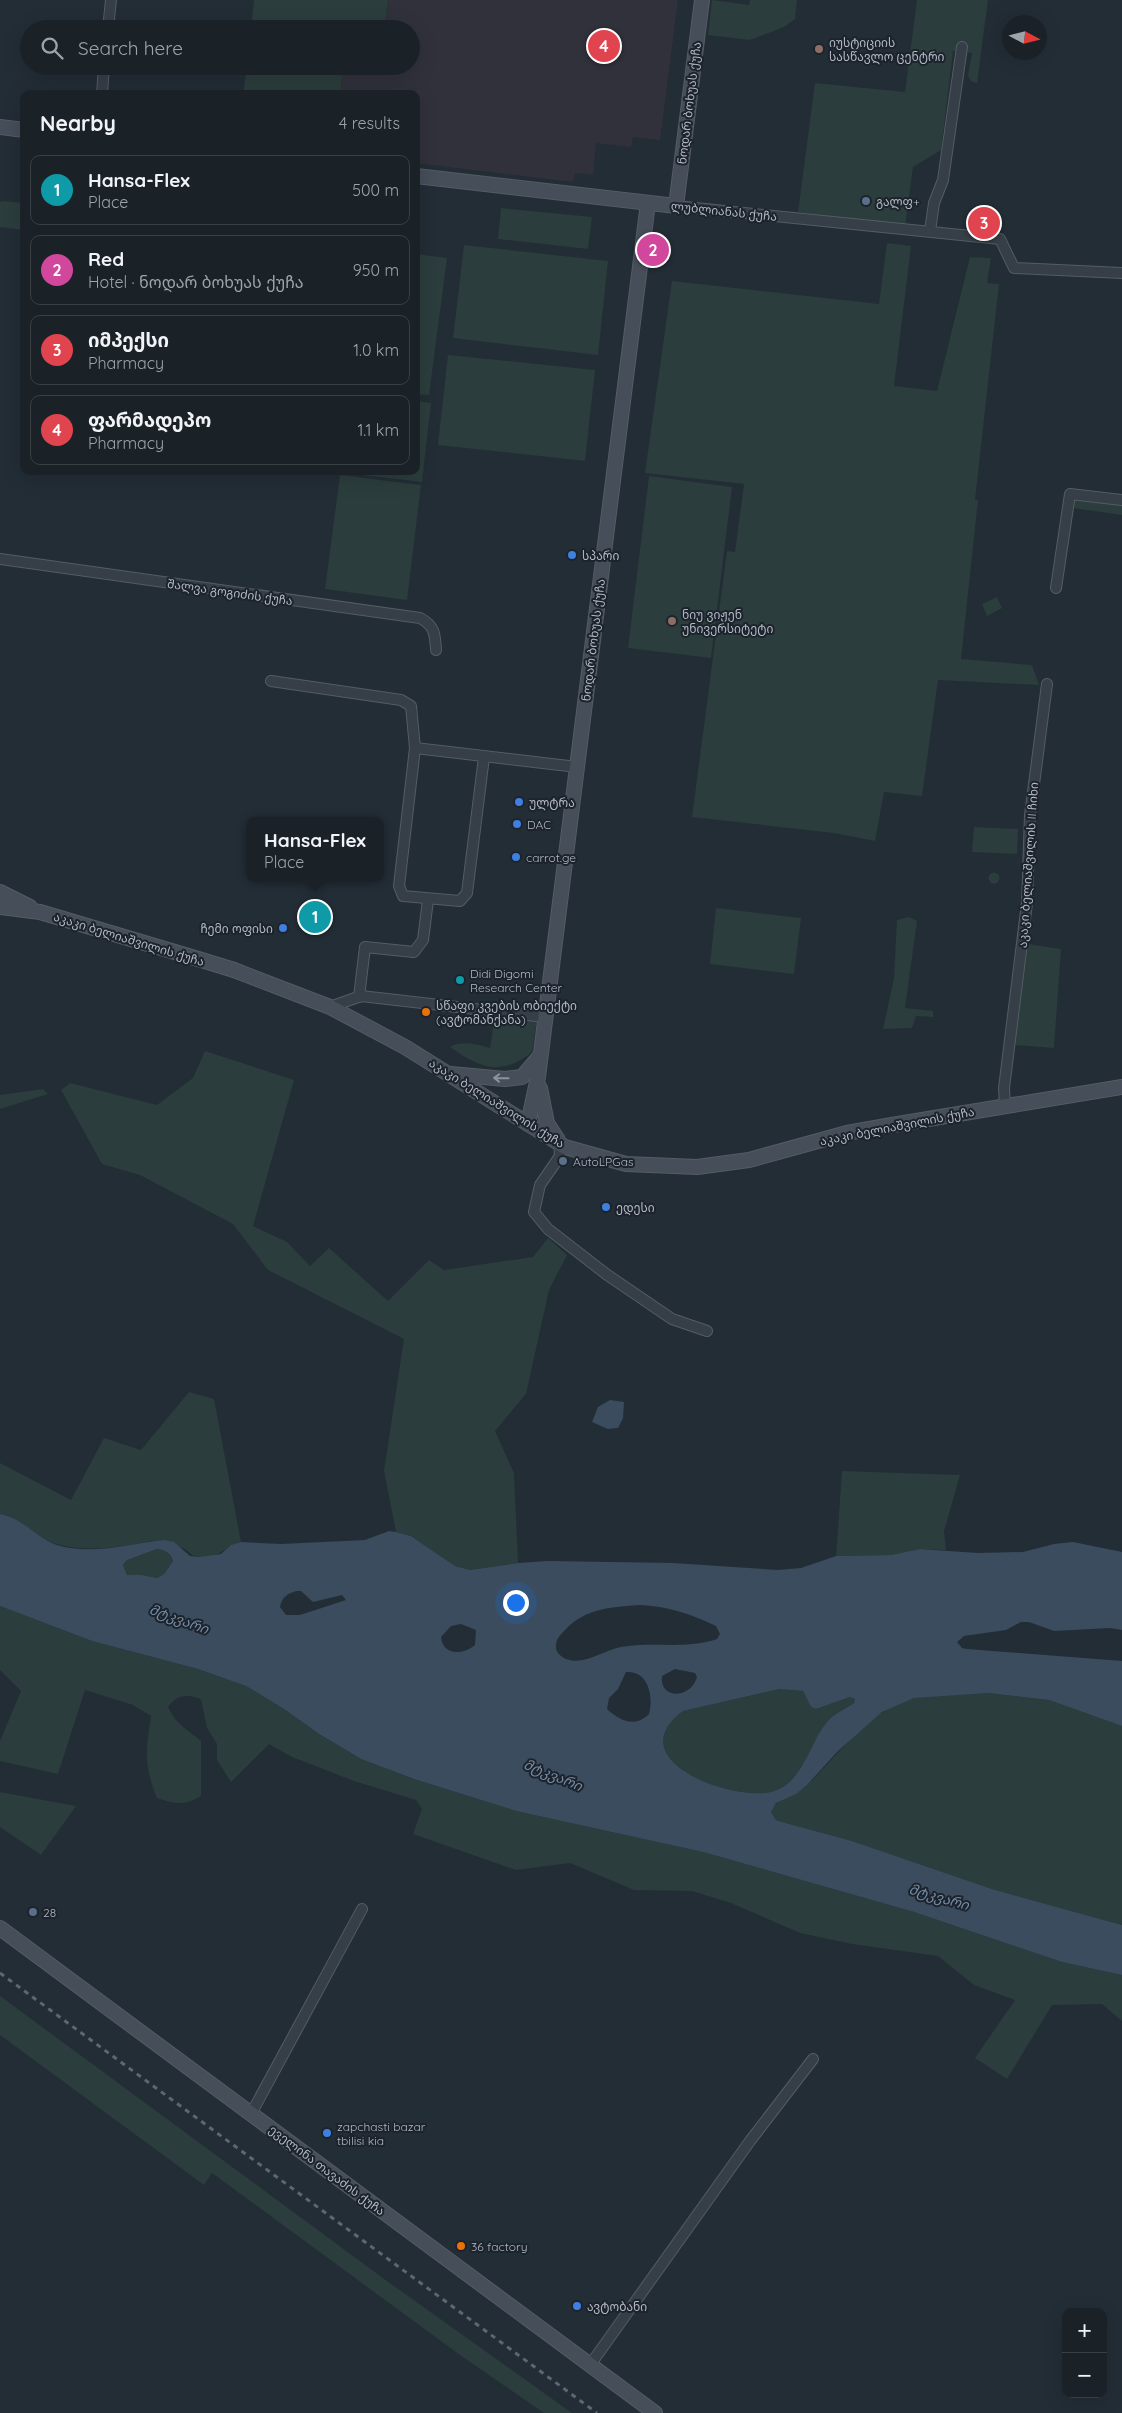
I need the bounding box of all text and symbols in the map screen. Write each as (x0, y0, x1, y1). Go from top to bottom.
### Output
north arrow (1002, 15, 1047, 60)
search box (20, 20, 420, 75)
pin: 4 (588, 27, 620, 65)
icon: search (38, 34, 66, 62)
place label: იუსტიციის სასწავლო ცენტრი (829, 35, 945, 65)
text: Search here (78, 36, 183, 60)
street label: ნოდარ ბოხუას ქუჩა (674, 41, 705, 165)
marker: იუსტიციის სასწავლო ცენტრი (813, 43, 825, 55)
text: Nearby (40, 110, 116, 136)
text: 4 results (339, 113, 400, 133)
text: Hansa-Flex (88, 168, 190, 192)
text: 1 (54, 180, 60, 200)
text: 500 m (352, 180, 399, 200)
text: Place (88, 192, 128, 212)
place label: გალფ+ (876, 194, 920, 210)
marker: გალფ+ (860, 195, 872, 207)
street label: ლუბლიანას ქუჩა (670, 198, 778, 225)
pin: 3 (968, 204, 1000, 242)
pin: 2 (637, 231, 669, 269)
text: Red (88, 247, 124, 271)
text: 2 (52, 260, 62, 280)
text: 950 m (353, 260, 399, 280)
text: Hotel · ნოდარ ბოხუას ქუჩა (88, 272, 304, 292)
text: იმპექსი (88, 328, 169, 352)
text: 3 (53, 340, 61, 360)
text: 1.0 km (353, 340, 399, 360)
text: Pharmacy (88, 353, 164, 373)
text: ფარმადეპო (88, 408, 211, 432)
text: 4 (52, 420, 62, 440)
text: 1.1 km (357, 420, 399, 440)
text: Pharmacy (88, 433, 164, 453)
place label: სპარი (582, 548, 619, 563)
marker: სპარი (566, 549, 578, 561)
street label: შალვა გოგიძის ქუჩა (166, 576, 294, 609)
street label: ნოდარ ბოხუას ქუჩა (578, 578, 609, 702)
place label: ნიუ ვიჟენ უნივერსიტეტი (682, 607, 773, 636)
marker: ნიუ ვიჟენ უნივერსიტეტი (666, 615, 678, 627)
street label: აკაკი ბელიაშვილის II ჩიხი (1015, 781, 1042, 949)
place label: ულტრა (529, 795, 575, 811)
marker: ულტრა (513, 796, 525, 808)
popup (246, 817, 384, 882)
place label: DAC (527, 817, 551, 832)
marker: DAC (511, 818, 523, 830)
text: Hansa-Flex (264, 828, 366, 852)
place label: carrot.ge (526, 850, 576, 865)
marker: carrot.ge (510, 851, 522, 863)
text: Place (264, 852, 304, 872)
pin: 1 (299, 898, 331, 936)
street label: აკაკი ბელიაშვილის ქუჩა (51, 909, 206, 970)
place label: ჩემი ოფისი (200, 921, 273, 936)
marker: ჩემი ოფისი (277, 922, 289, 934)
place label: Didi Digomi Research Center (470, 966, 562, 995)
marker: Didi Digomi Research Center (454, 974, 466, 986)
place label: სწაფი კვების ობიექტი (ავტომანქანა) (436, 998, 577, 1027)
marker: სწაფი კვების ობიექტი (ავტომანქანა) (420, 1006, 432, 1018)
street label: აკაკი ბელიაშვილის ქუჩა (426, 1055, 568, 1152)
one-way arrow (493, 1073, 510, 1083)
street label: აკაკი ბელიაშვილის ქუჩა (819, 1104, 976, 1149)
place label: AutoLPGas (573, 1154, 634, 1169)
marker: AutoLPGas (557, 1155, 569, 1167)
place label: ედესი (616, 1200, 655, 1216)
marker: ედესი (600, 1201, 612, 1213)
your location (503, 1590, 529, 1616)
water label: მტკვარი (147, 1600, 212, 1638)
water label: მტკვარი (521, 1755, 586, 1795)
water label: მტკვარი (907, 1880, 972, 1914)
place label: 28 (43, 1905, 56, 1920)
marker: 28 (27, 1906, 39, 1918)
place label: zapchasti bazar tbilisi kia (337, 2119, 426, 2148)
street label: ეველინა თავაძის ქუჩა (266, 2122, 388, 2219)
marker: zapchasti bazar tbilisi kia (321, 2127, 333, 2139)
place label: 36 factory (471, 2239, 528, 2254)
marker: 36 factory (455, 2240, 467, 2252)
place label: ავტობანი (587, 2299, 647, 2314)
marker: ავტობანი (571, 2300, 583, 2312)
map controls (1062, 2308, 1107, 2398)
button: + (1062, 2308, 1107, 2353)
button: − (1062, 2353, 1107, 2398)

